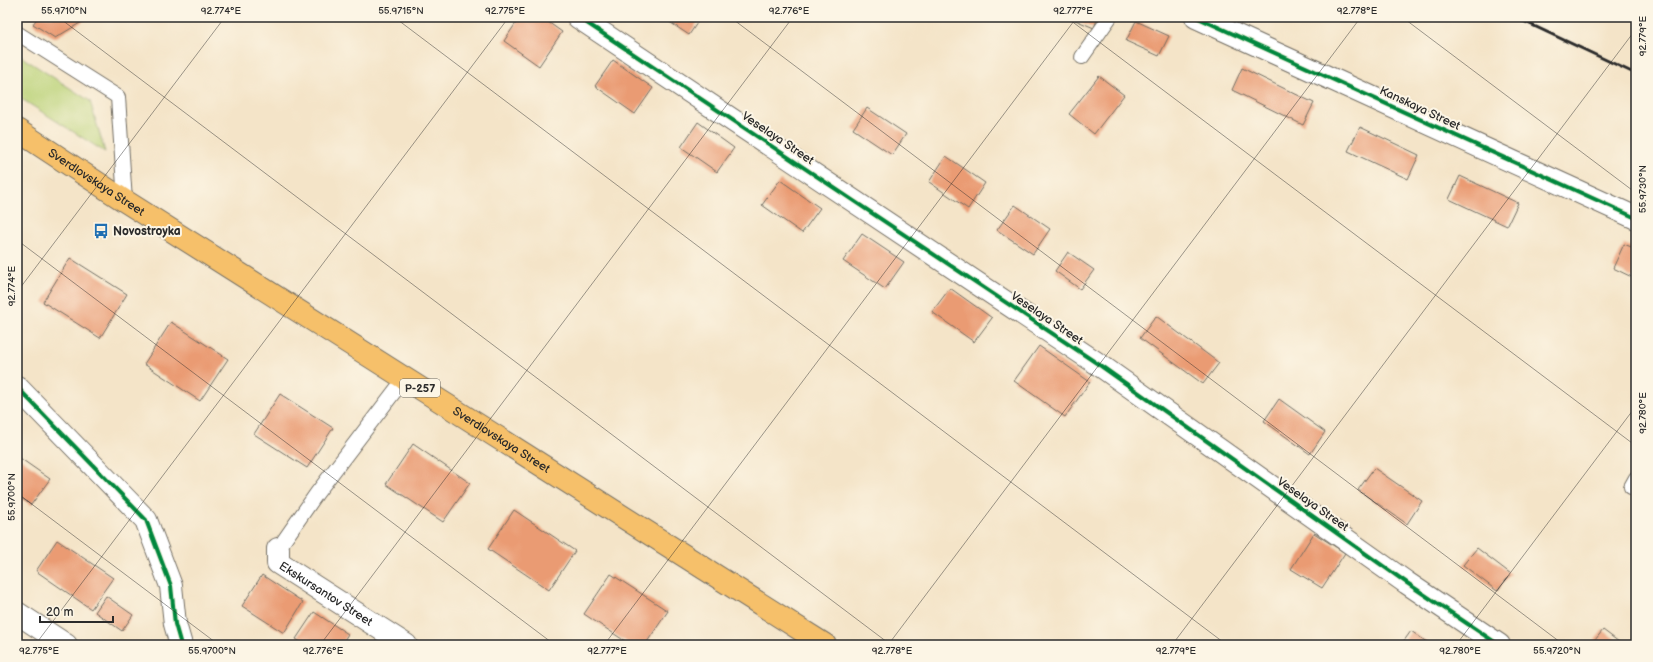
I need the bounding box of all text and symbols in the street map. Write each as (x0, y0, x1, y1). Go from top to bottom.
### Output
text: 55.9710°N (41, 5, 87, 17)
text: 92.774°E (201, 5, 242, 17)
text: 55.9715°N (378, 5, 424, 17)
text: 92.775°E (485, 5, 526, 17)
text: 92.776°E (769, 5, 810, 17)
text: 92.777°E (1053, 5, 1093, 17)
text: 92.778°E (1337, 5, 1378, 17)
text: 92.779°E (1637, 15, 1649, 56)
street label: Kanskaya Street (1377, 83, 1463, 134)
street label: Veselaya Street (739, 109, 817, 168)
street label: Sverdlovskaya Street (45, 145, 148, 220)
text: 55.9730°N (1637, 165, 1649, 213)
bus stop icon: Novostroyka (92, 222, 110, 240)
place label: Novostroyka (113, 224, 181, 239)
text: 92.774°E (6, 265, 18, 306)
street label: Veselaya Street (1008, 289, 1086, 348)
road number: Р-257 (400, 379, 440, 397)
text: 92.780°E (1637, 392, 1649, 434)
street label: Sverdlovskaya Street (450, 404, 553, 477)
text: 55.9700°N (6, 473, 18, 521)
street label: Veselaya Street (1274, 474, 1352, 535)
street label: Ekskursantov Street (276, 559, 375, 630)
scale bar (40, 598, 113, 624)
text: 20 m (46, 605, 73, 620)
text: 92.775°E (19, 645, 60, 657)
text: 55.9700°N (188, 645, 236, 657)
text: 92.776°E (303, 645, 344, 657)
text: 92.777°E (587, 645, 627, 657)
text: 92.778°E (872, 645, 913, 657)
text: 92.779°E (1156, 645, 1197, 657)
text: 92.780°E (1439, 645, 1481, 657)
text: 55.9720°N (1533, 645, 1581, 657)

